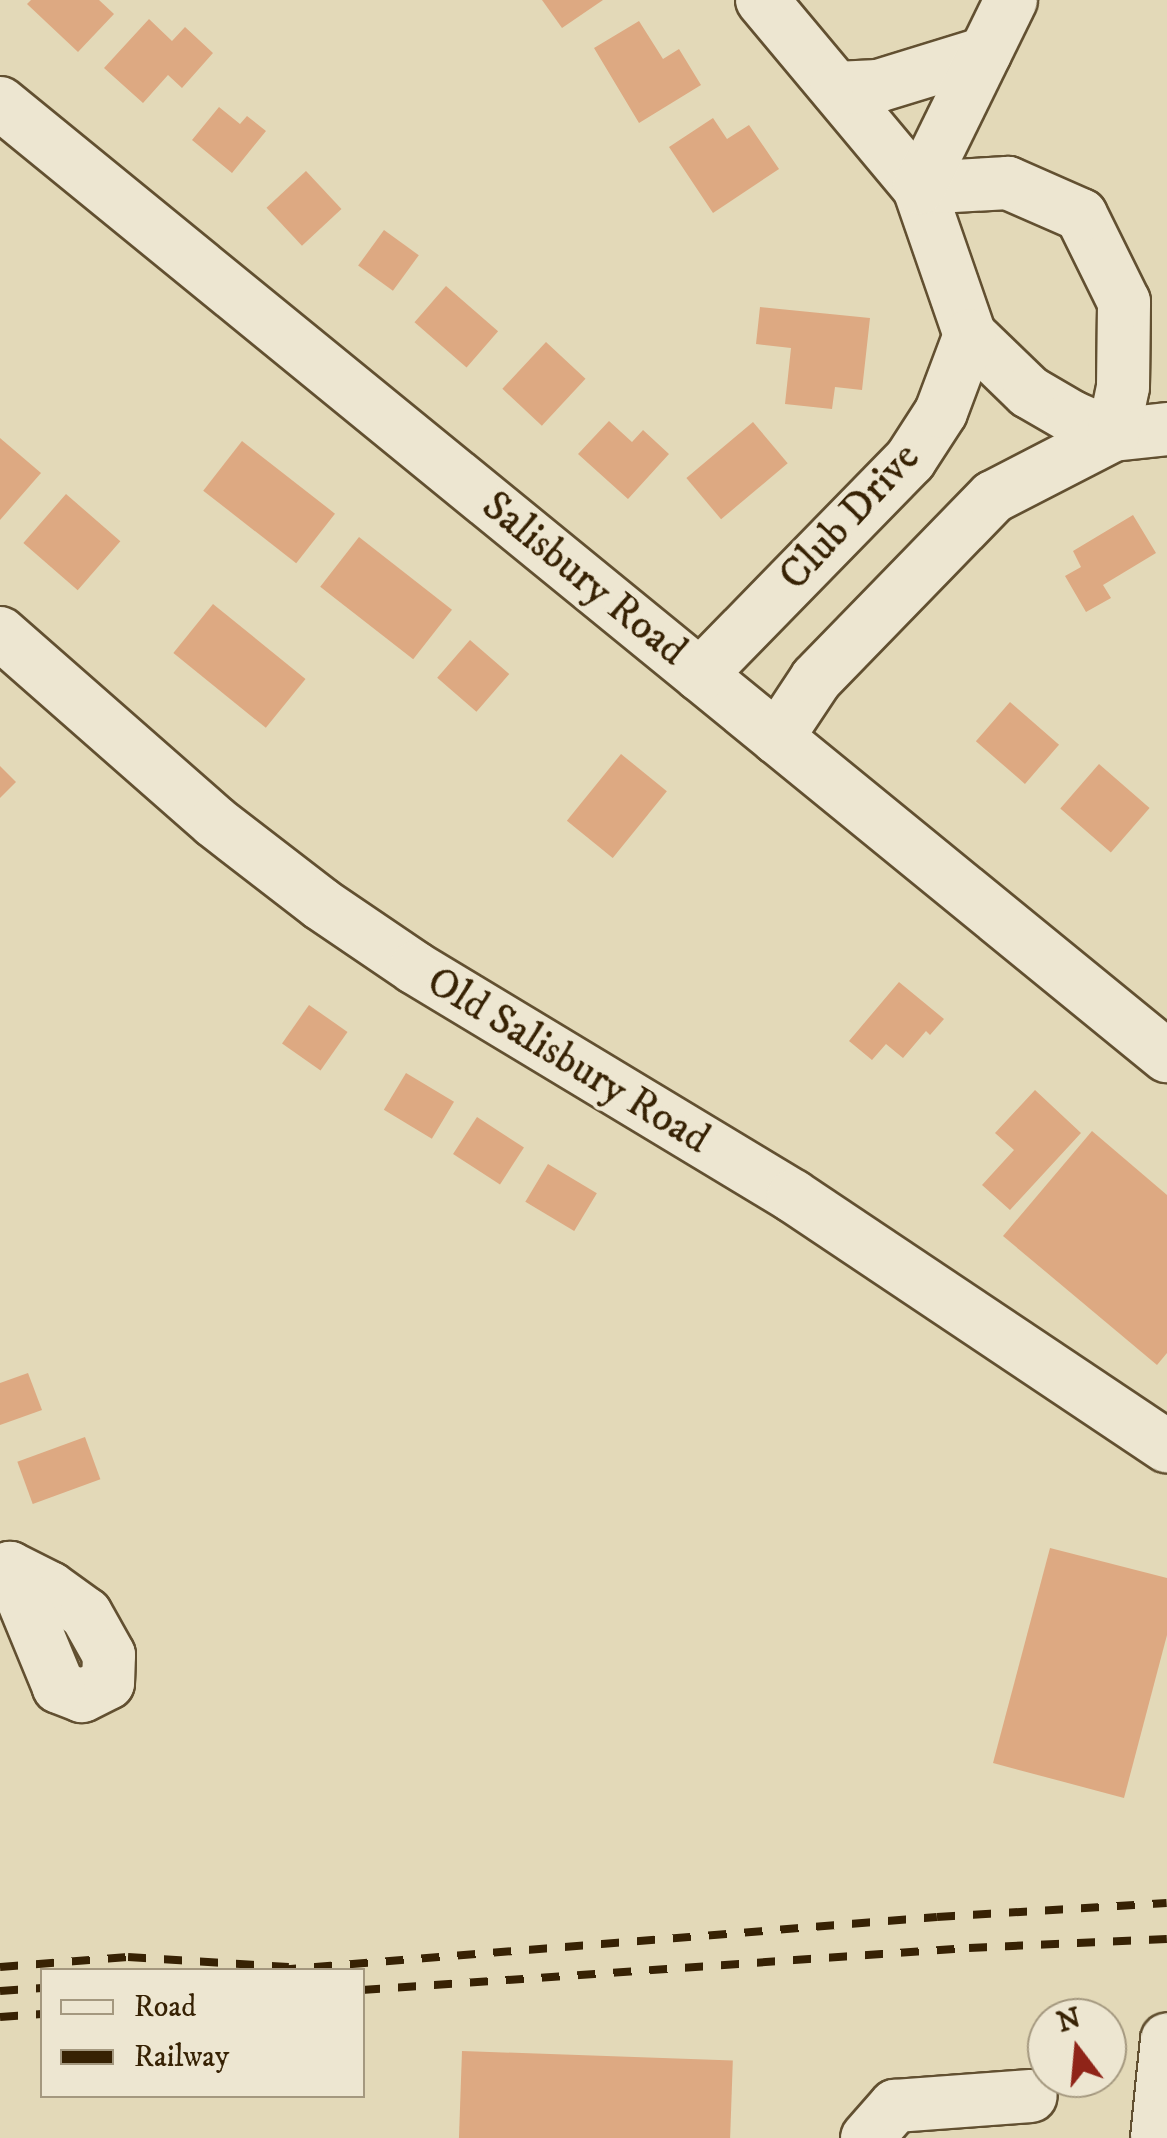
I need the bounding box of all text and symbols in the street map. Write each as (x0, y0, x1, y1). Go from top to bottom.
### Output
street label: Club Drive (769, 433, 931, 601)
street label: Salisbury Road (471, 481, 697, 677)
street label: Old Salisbury Road (418, 957, 718, 1165)
legend (40, 1968, 365, 2098)
text: Road (134, 1989, 196, 2026)
north arrow (1027, 1998, 1127, 2098)
text: N (1053, 2001, 1085, 2041)
text: Railway (134, 2039, 229, 2076)

